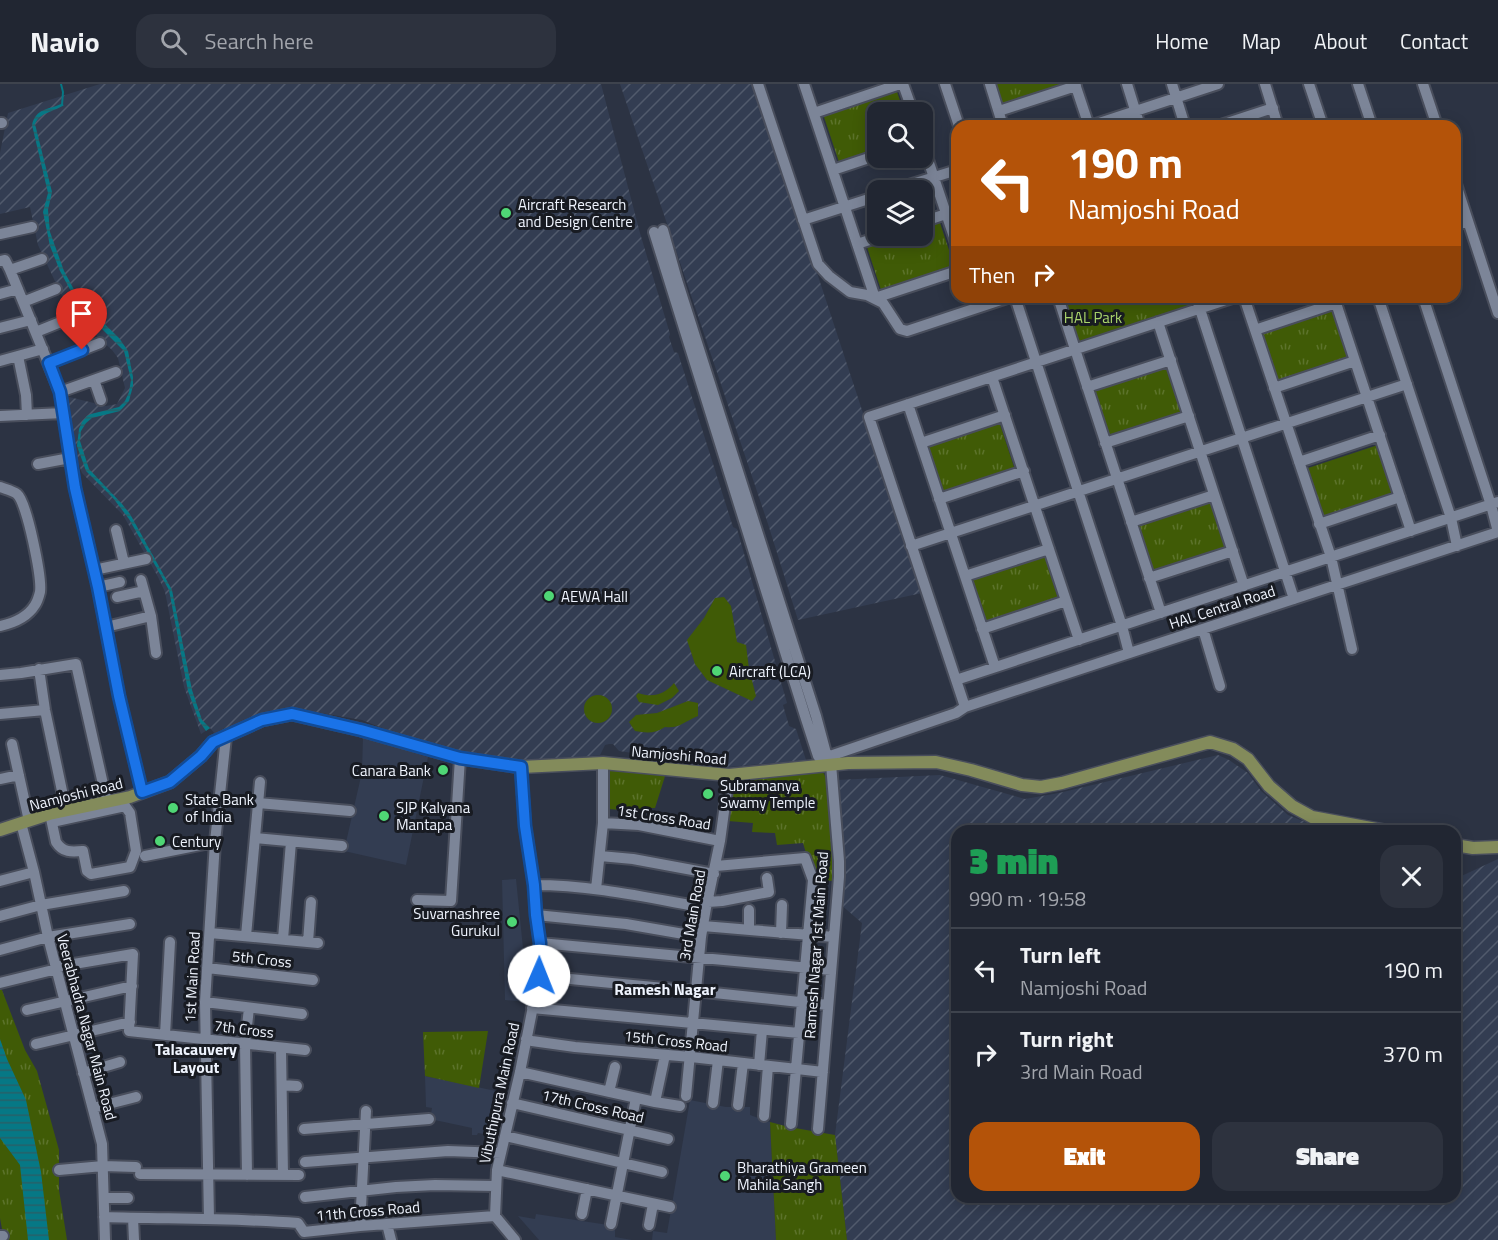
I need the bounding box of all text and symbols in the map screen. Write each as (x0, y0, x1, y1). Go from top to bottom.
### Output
search box (136, 14, 556, 68)
text: Navio (30, 20, 100, 63)
text: Search here (205, 24, 314, 58)
icon: search (157, 25, 190, 58)
text: Home (1155, 25, 1209, 57)
text: Map (1242, 25, 1281, 57)
text: About (1314, 25, 1367, 57)
text: Contact (1400, 25, 1468, 57)
map controls (867, 102, 933, 246)
button: search (867, 102, 933, 168)
text: 190 m (1068, 130, 1183, 194)
icon: left (969, 144, 1047, 222)
button: layers (867, 180, 933, 246)
text: Namjoshi Road (1068, 188, 1240, 229)
place label: Aircraft Research and Design Centre (518, 193, 633, 233)
marker: Aircraft Research and Design Centre (499, 206, 513, 220)
text: Then (969, 258, 1015, 292)
icon: right (1027, 258, 1060, 291)
pin (56, 288, 107, 350)
icon: arrive (65, 297, 98, 330)
park label: HAL Park (1064, 306, 1122, 329)
street label: HAL Central Road (1166, 579, 1278, 635)
place label: AEWA Hall (561, 585, 628, 608)
marker: AEWA Hall (542, 589, 556, 603)
place label: Aircraft (LCA) (729, 660, 811, 683)
marker: Aircraft (LCA) (710, 664, 724, 678)
street label: Namjoshi Road (630, 739, 728, 771)
place label: Canara Bank (352, 759, 431, 782)
marker: Canara Bank (436, 763, 450, 777)
street label: Namjoshi Road (27, 771, 125, 817)
place label: Subramanya Swamy Temple (720, 774, 815, 814)
marker: Subramanya Swamy Temple (701, 787, 715, 801)
place label: State Bank of India (185, 788, 254, 828)
place label: SJP Kalyana Mantapa (396, 796, 471, 836)
street label: 1st Cross Road (615, 798, 713, 836)
marker: State Bank of India (166, 801, 180, 815)
marker: SJP Kalyana Mantapa (377, 809, 391, 823)
place label: Century (172, 830, 221, 853)
text: 3 min (969, 833, 1058, 888)
marker: Century (153, 834, 167, 848)
button: close (1380, 845, 1443, 908)
street label: Ramesh Nagar 1st Main Road (798, 851, 834, 1039)
street label: 3rd Main Road (673, 868, 711, 962)
text: 990 m · 19:58 (969, 883, 1086, 914)
place label: Suvarnashree Gurukul (413, 902, 500, 942)
marker: Suvarnashree Gurukul (505, 915, 519, 929)
street label: Veerabhadra Nagar Main Road (51, 931, 123, 1123)
street label: 1st Main Road (178, 931, 206, 1023)
text: Turn left (1020, 938, 1101, 972)
street label: 5th Cross (231, 944, 293, 974)
position arrow (507, 944, 571, 1008)
text: 190 m (1383, 953, 1443, 987)
icon: left (969, 954, 1002, 987)
text: Namjoshi Road (1020, 972, 1147, 1003)
district label: Ramesh Nagar (614, 977, 716, 1001)
street label: 7th Cross (213, 1014, 275, 1044)
street label: Vibuthipura Main Road (473, 1020, 525, 1166)
text: Turn right (1020, 1022, 1114, 1056)
street label: 15th Cross Road (623, 1024, 729, 1058)
district label: Talacauvery Layout (155, 1037, 237, 1079)
text: 370 m (1383, 1037, 1443, 1071)
icon: right (969, 1038, 1002, 1071)
text: 3rd Main Road (1020, 1056, 1142, 1087)
street label: 17th Cross Road (540, 1083, 646, 1129)
button: Exit (969, 1122, 1200, 1191)
button: Share (1212, 1122, 1443, 1191)
place label: Bharathiya Grameen Mahila Sangh (737, 1156, 867, 1196)
marker: Bharathiya Grameen Mahila Sangh (718, 1169, 732, 1183)
street label: 11th Cross Road (315, 1195, 421, 1227)

